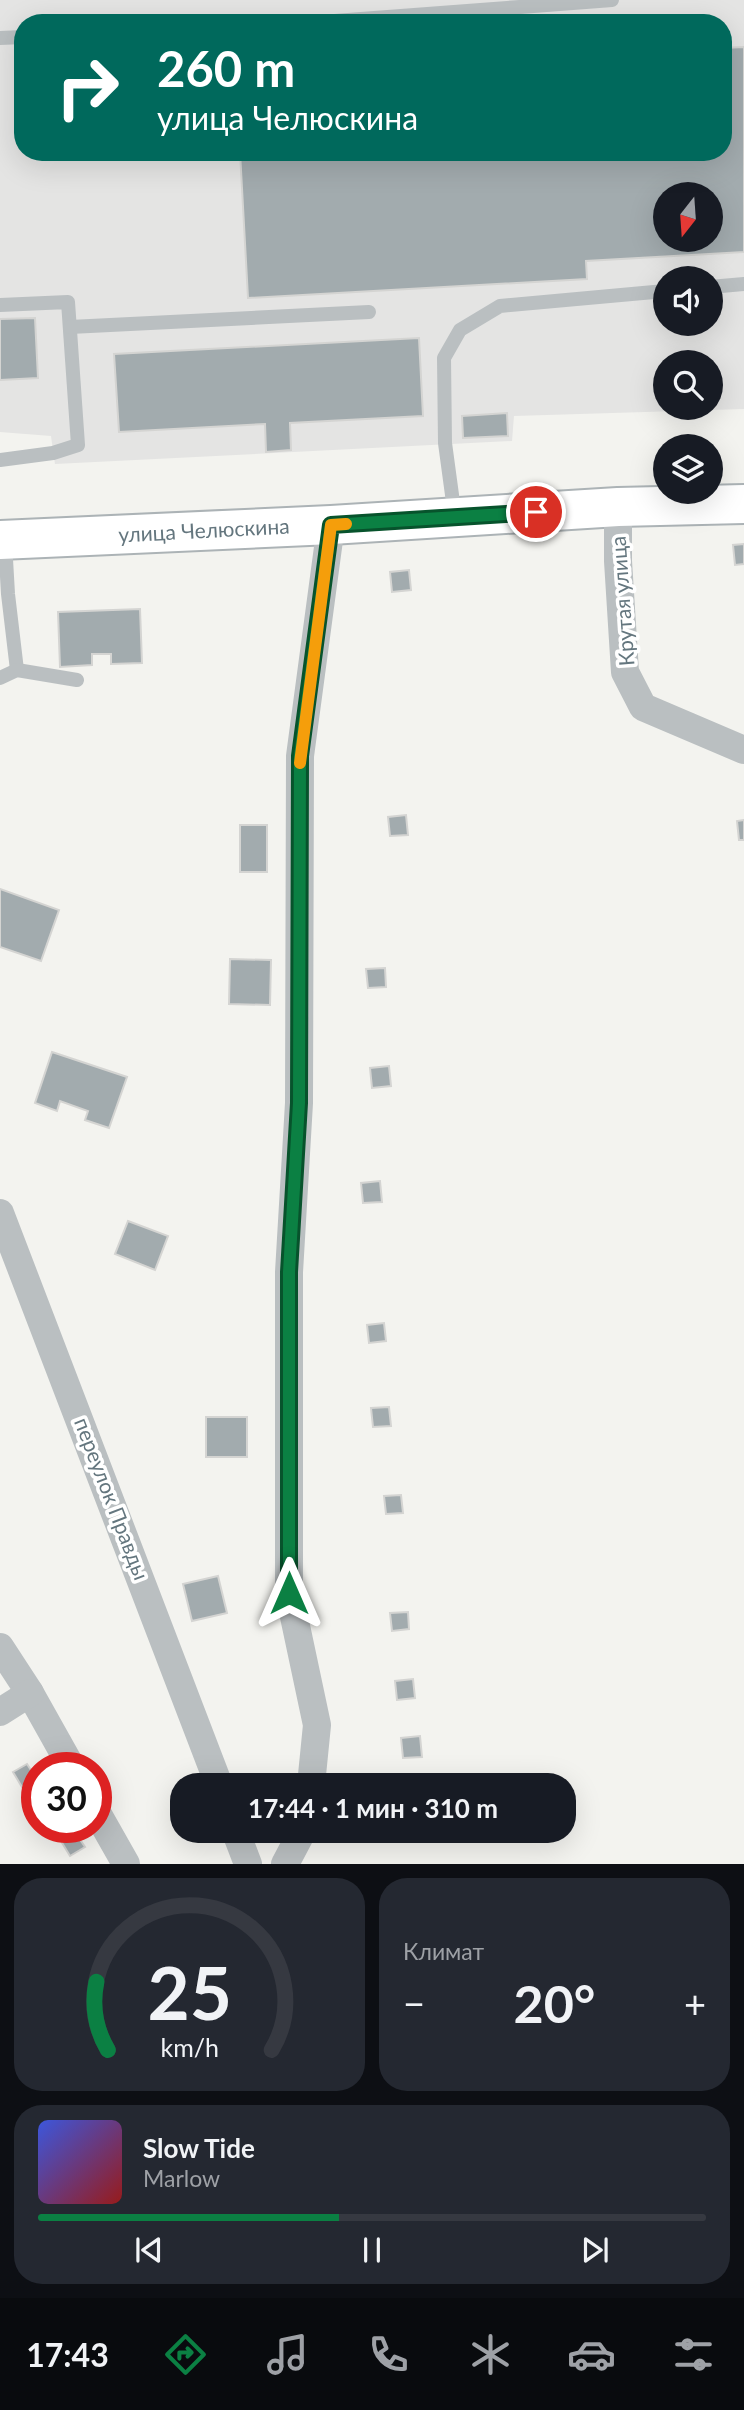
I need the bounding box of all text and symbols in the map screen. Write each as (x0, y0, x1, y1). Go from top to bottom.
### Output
text: 260 m (157, 39, 295, 97)
icon: right (42, 42, 133, 133)
text: улица Челюскина (157, 98, 418, 137)
north arrow (653, 182, 723, 252)
map controls (653, 182, 723, 504)
button: sound (653, 266, 723, 336)
button: search (653, 350, 723, 420)
button: layers (653, 434, 723, 504)
pin (506, 482, 566, 542)
icon: arrive (517, 493, 555, 531)
street label: улица Челюскина (118, 513, 290, 546)
street label: Крутая улица (604, 535, 639, 667)
street label: переулок Правды (70, 1414, 155, 1583)
position arrow (252, 1556, 326, 1630)
speed limit sign: 30 (21, 1752, 112, 1843)
text: 17:44 · 1 мин · 310 m (248, 1792, 498, 1824)
text: Климат (403, 1937, 484, 1965)
text: 25 (147, 1949, 232, 2037)
text: 20° (514, 1972, 595, 2034)
text: − (403, 1980, 425, 2026)
text: + (684, 1980, 706, 2026)
text: km/h (160, 2032, 219, 2062)
text: Slow Tide (143, 2132, 255, 2164)
text: Marlow (143, 2164, 220, 2192)
icon: previous (130, 2231, 168, 2269)
icon: pause (353, 2231, 391, 2269)
icon: next (576, 2231, 614, 2269)
icon: directions (161, 2330, 210, 2379)
icon: music (263, 2330, 312, 2379)
icon: phone (364, 2330, 413, 2379)
icon: climate (466, 2330, 515, 2379)
icon: car (567, 2330, 616, 2379)
icon: filters (669, 2330, 718, 2379)
text: 17:43 (26, 2335, 109, 2374)

